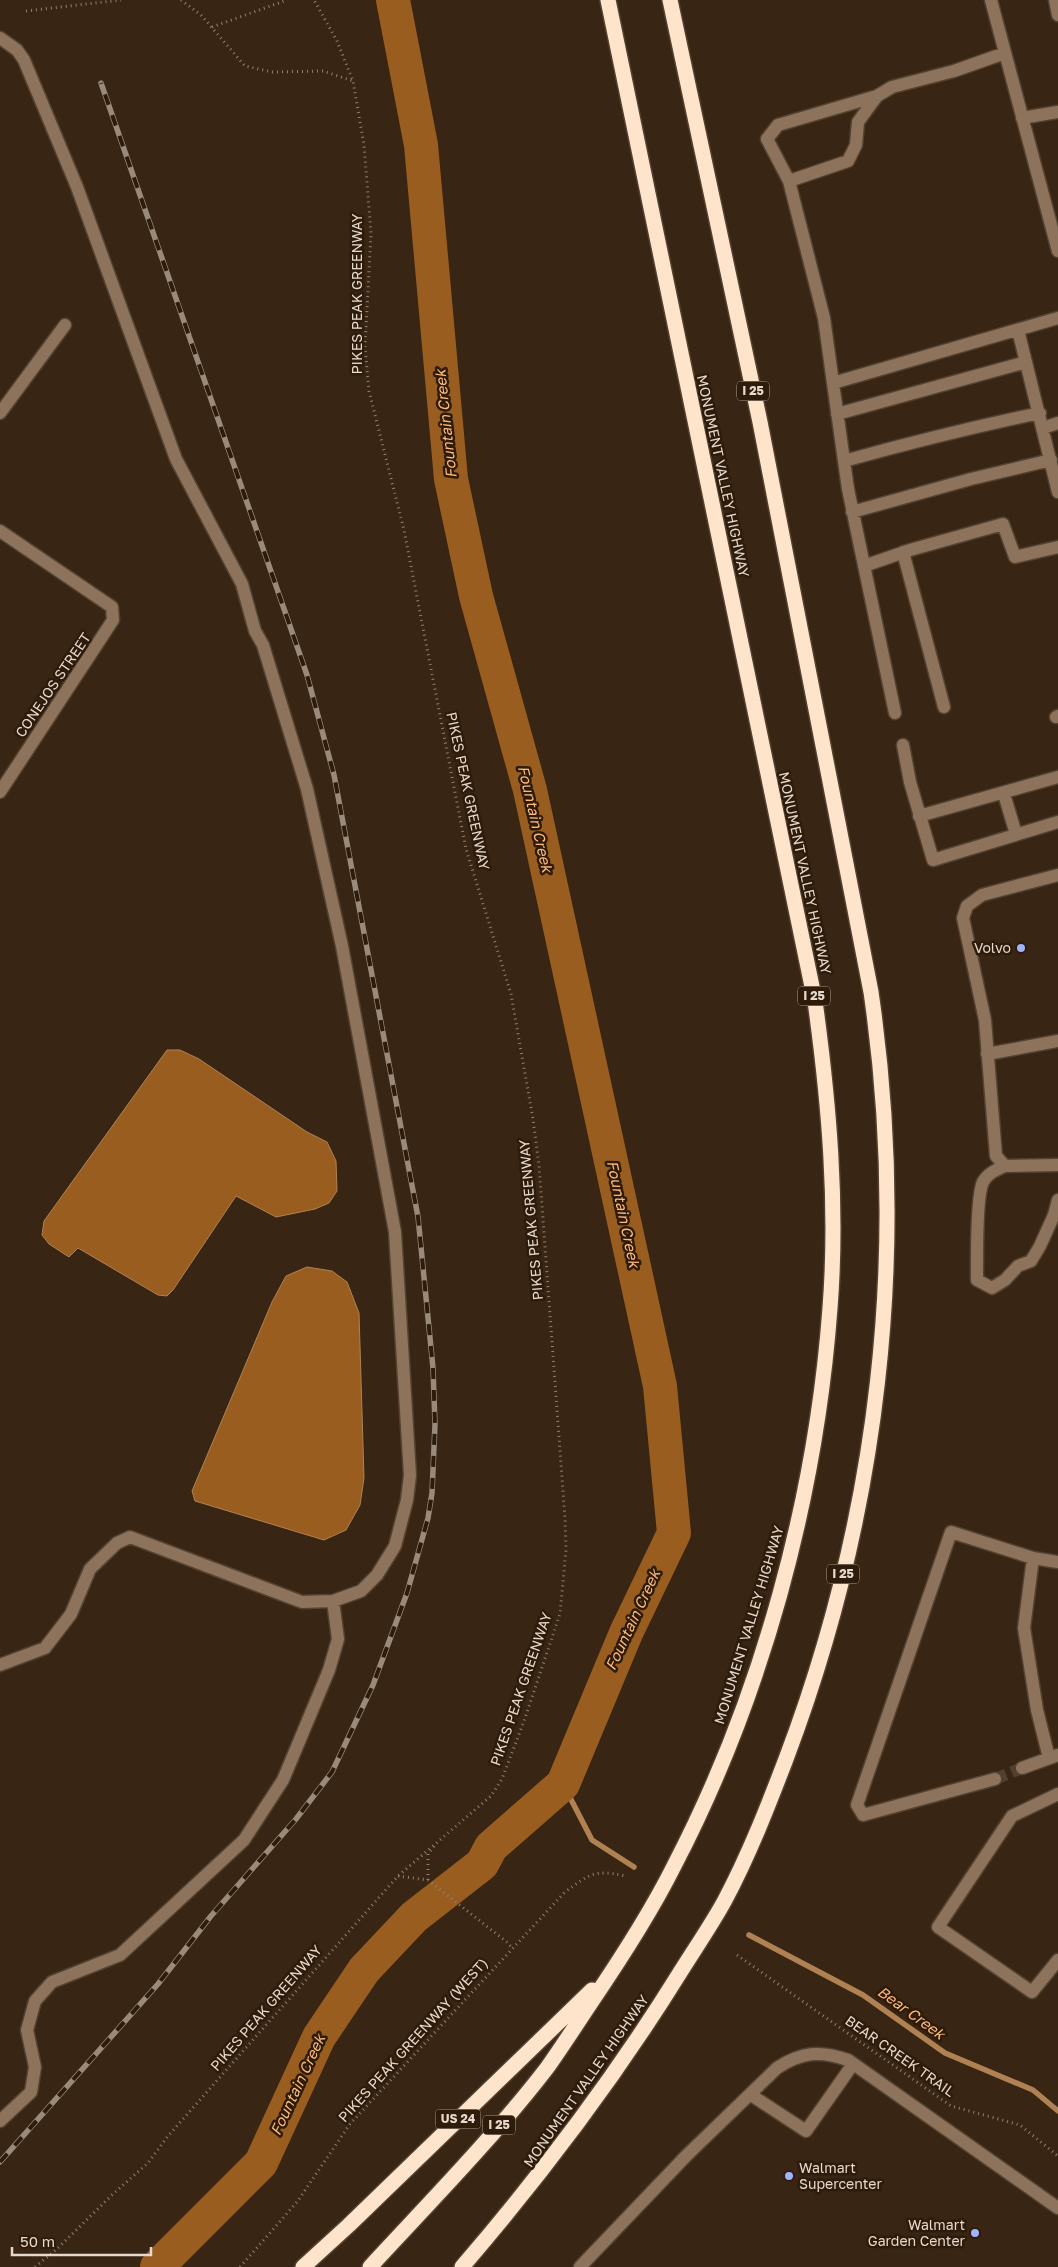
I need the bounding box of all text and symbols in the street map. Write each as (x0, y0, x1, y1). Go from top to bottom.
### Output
street label: PIKES PEAK GREENWAY (348, 213, 365, 375)
water label: Fountain Creek (430, 367, 460, 479)
street label: MONUMENT VALLEY HIGHWAY (694, 373, 753, 579)
road number: I 25 (737, 382, 769, 401)
street label: CONEJOS STREET (11, 629, 94, 740)
street label: PIKES PEAK GREENWAY (443, 710, 494, 871)
water label: Fountain Creek (515, 764, 557, 875)
street label: MONUMENT VALLEY HIGHWAY (776, 770, 835, 976)
place label: Volvo (974, 939, 1011, 956)
marker: Volvo (1015, 942, 1027, 954)
road number: I 25 (798, 986, 830, 1006)
street label: PIKES PEAK GREENWAY (515, 1139, 546, 1301)
water label: Fountain Creek (604, 1159, 644, 1271)
street label: MONUMENT VALLEY HIGHWAY (710, 1524, 787, 1726)
water label: Fountain Creek (601, 1565, 664, 1673)
road number: I 25 (827, 1565, 859, 1584)
street label: PIKES PEAK GREENWAY (486, 1610, 555, 1768)
street label: PIKES PEAK GREENWAY (206, 1941, 325, 2074)
street label: PIKES PEAK GREENWAY (WEST) (334, 1954, 491, 2125)
water label: Bear Creek (874, 1982, 950, 2043)
street label: MONUMENT VALLEY HIGHWAY (519, 1991, 652, 2170)
street label: BEAR CREEK TRAIL (842, 2011, 958, 2100)
water label: Fountain Creek (266, 2030, 329, 2138)
road number: US 24 (436, 2110, 480, 2128)
road number: I 25 (483, 2116, 515, 2134)
place label: Walmart Supercenter (799, 2159, 882, 2192)
marker: Walmart Supercenter (783, 2170, 795, 2182)
place label: Walmart Garden Center (868, 2216, 966, 2249)
scale bar (12, 2224, 151, 2256)
marker: Walmart Garden Center (969, 2227, 981, 2239)
text: 50 m (20, 2232, 55, 2250)

